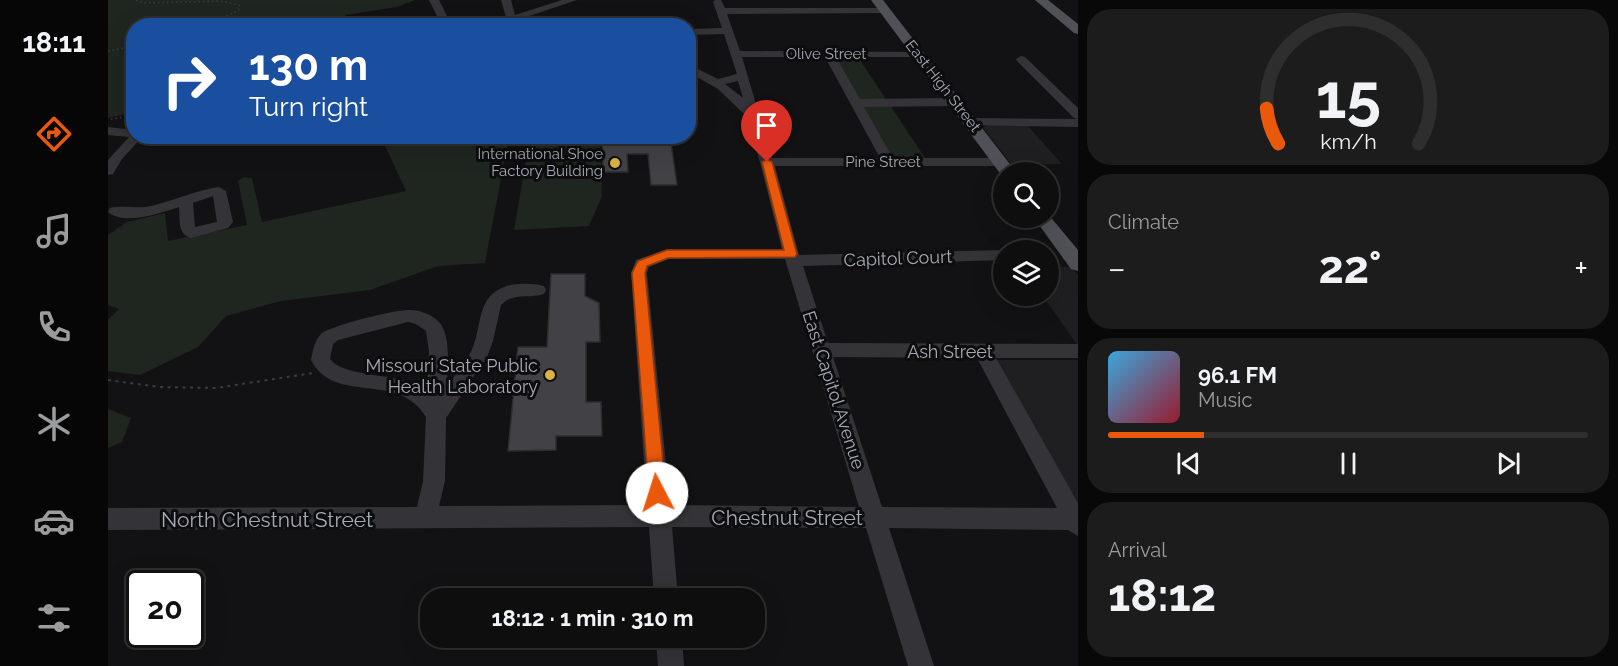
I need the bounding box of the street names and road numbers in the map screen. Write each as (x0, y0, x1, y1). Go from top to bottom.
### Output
street label: East High Street (902, 37, 984, 135)
street label: Olive Street (786, 45, 866, 63)
street label: Pine Street (845, 153, 921, 171)
street label: Capitol Court (843, 246, 953, 270)
street label: East Capitol Avenue (798, 308, 870, 472)
street label: Ash Street (907, 341, 993, 362)
street label: Chestnut Street (711, 505, 863, 530)
street label: North Chestnut Street (161, 507, 373, 532)

